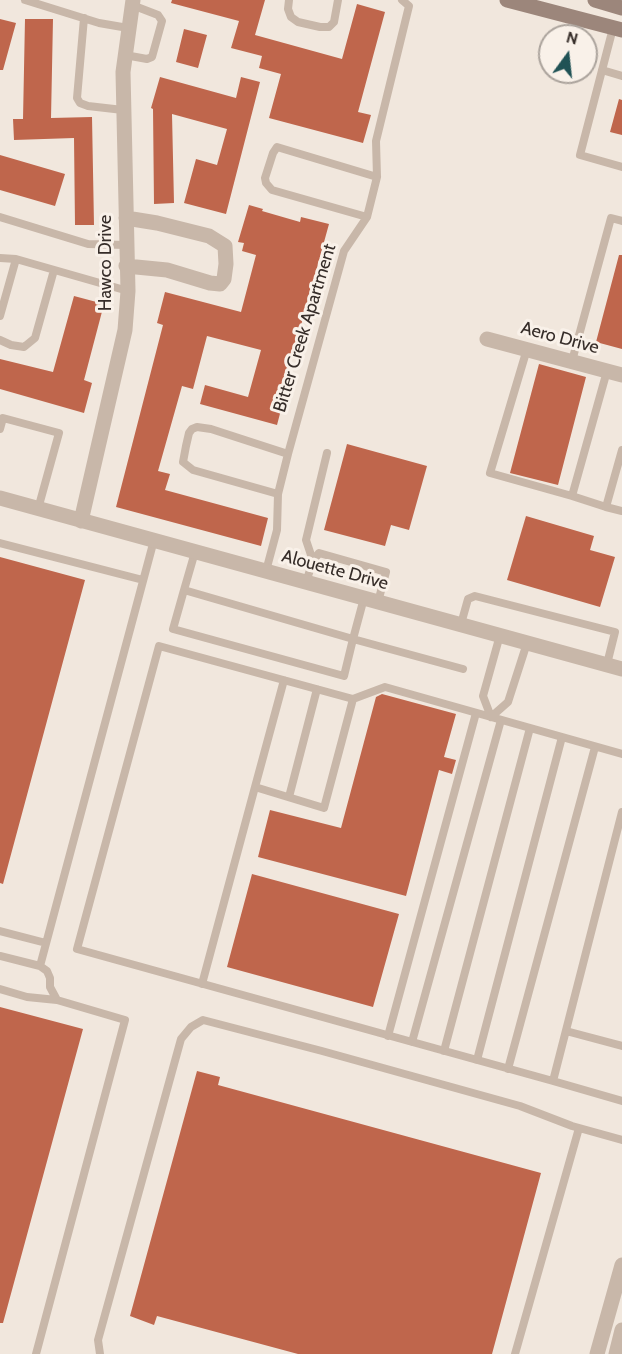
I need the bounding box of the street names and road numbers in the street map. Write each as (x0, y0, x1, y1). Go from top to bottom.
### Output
street label: Hawco Drive (95, 215, 117, 311)
street label: Bitter Creek Apartment (269, 241, 341, 415)
street label: Aero Drive (519, 317, 601, 359)
street label: Alouette Drive (279, 545, 391, 595)

